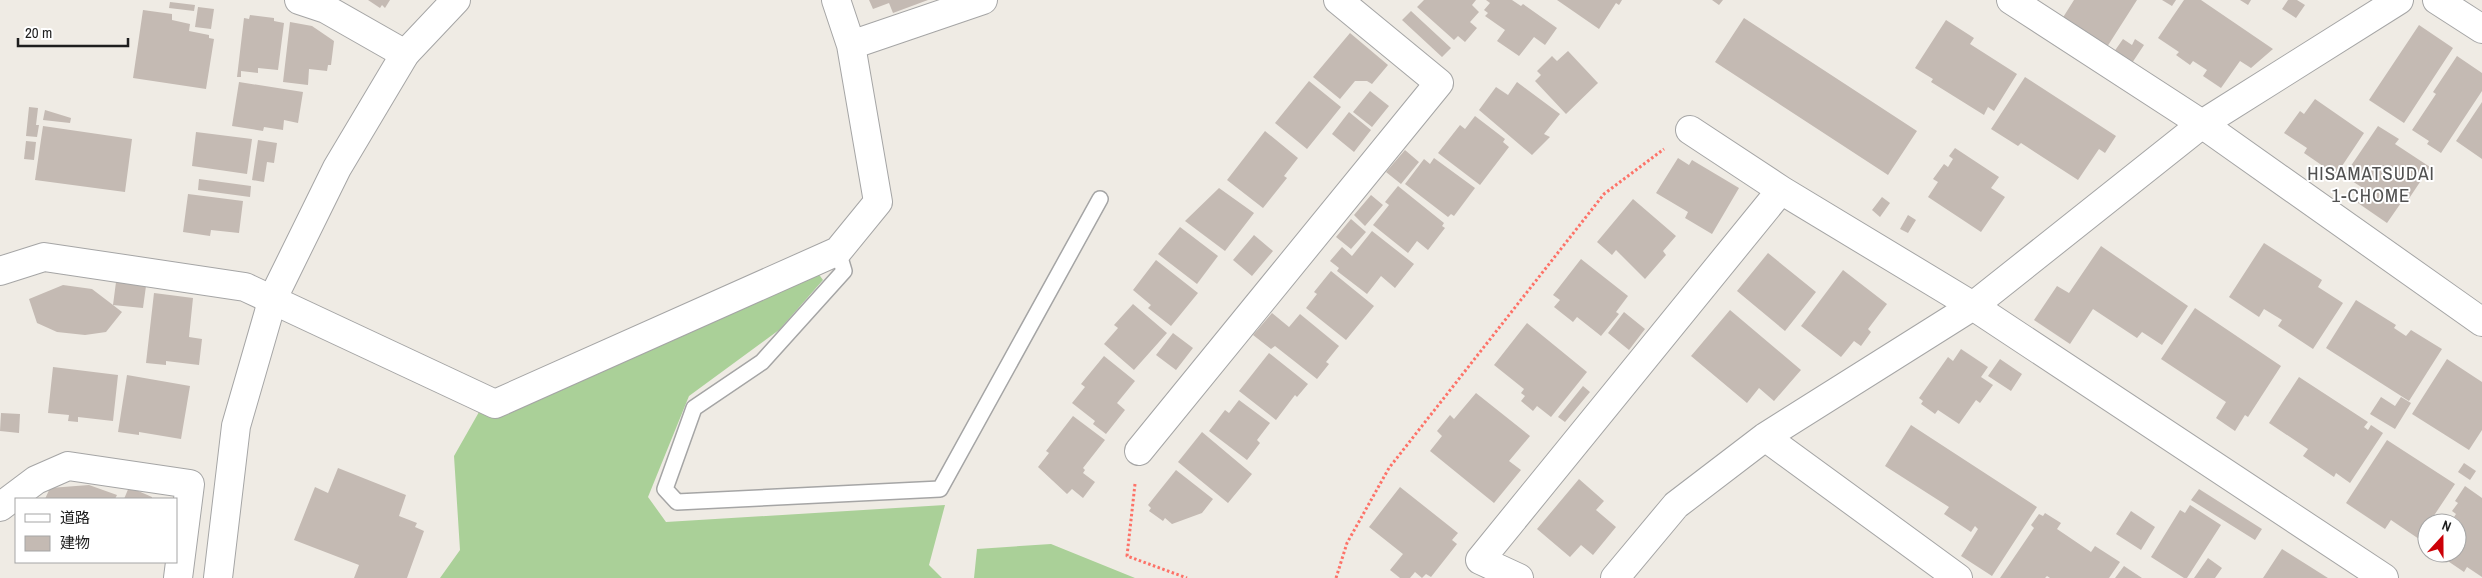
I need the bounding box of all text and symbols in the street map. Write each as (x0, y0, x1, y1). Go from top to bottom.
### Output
scale bar (18, 15, 128, 47)
text: 20 m (25, 22, 52, 43)
district label: HISAMATSUDAI 1-CHOME (2307, 160, 2435, 208)
legend (15, 498, 178, 563)
text: 道路 (60, 507, 90, 528)
north arrow (2417, 513, 2467, 563)
text: N (2440, 516, 2454, 536)
text: 建物 (60, 532, 90, 553)

